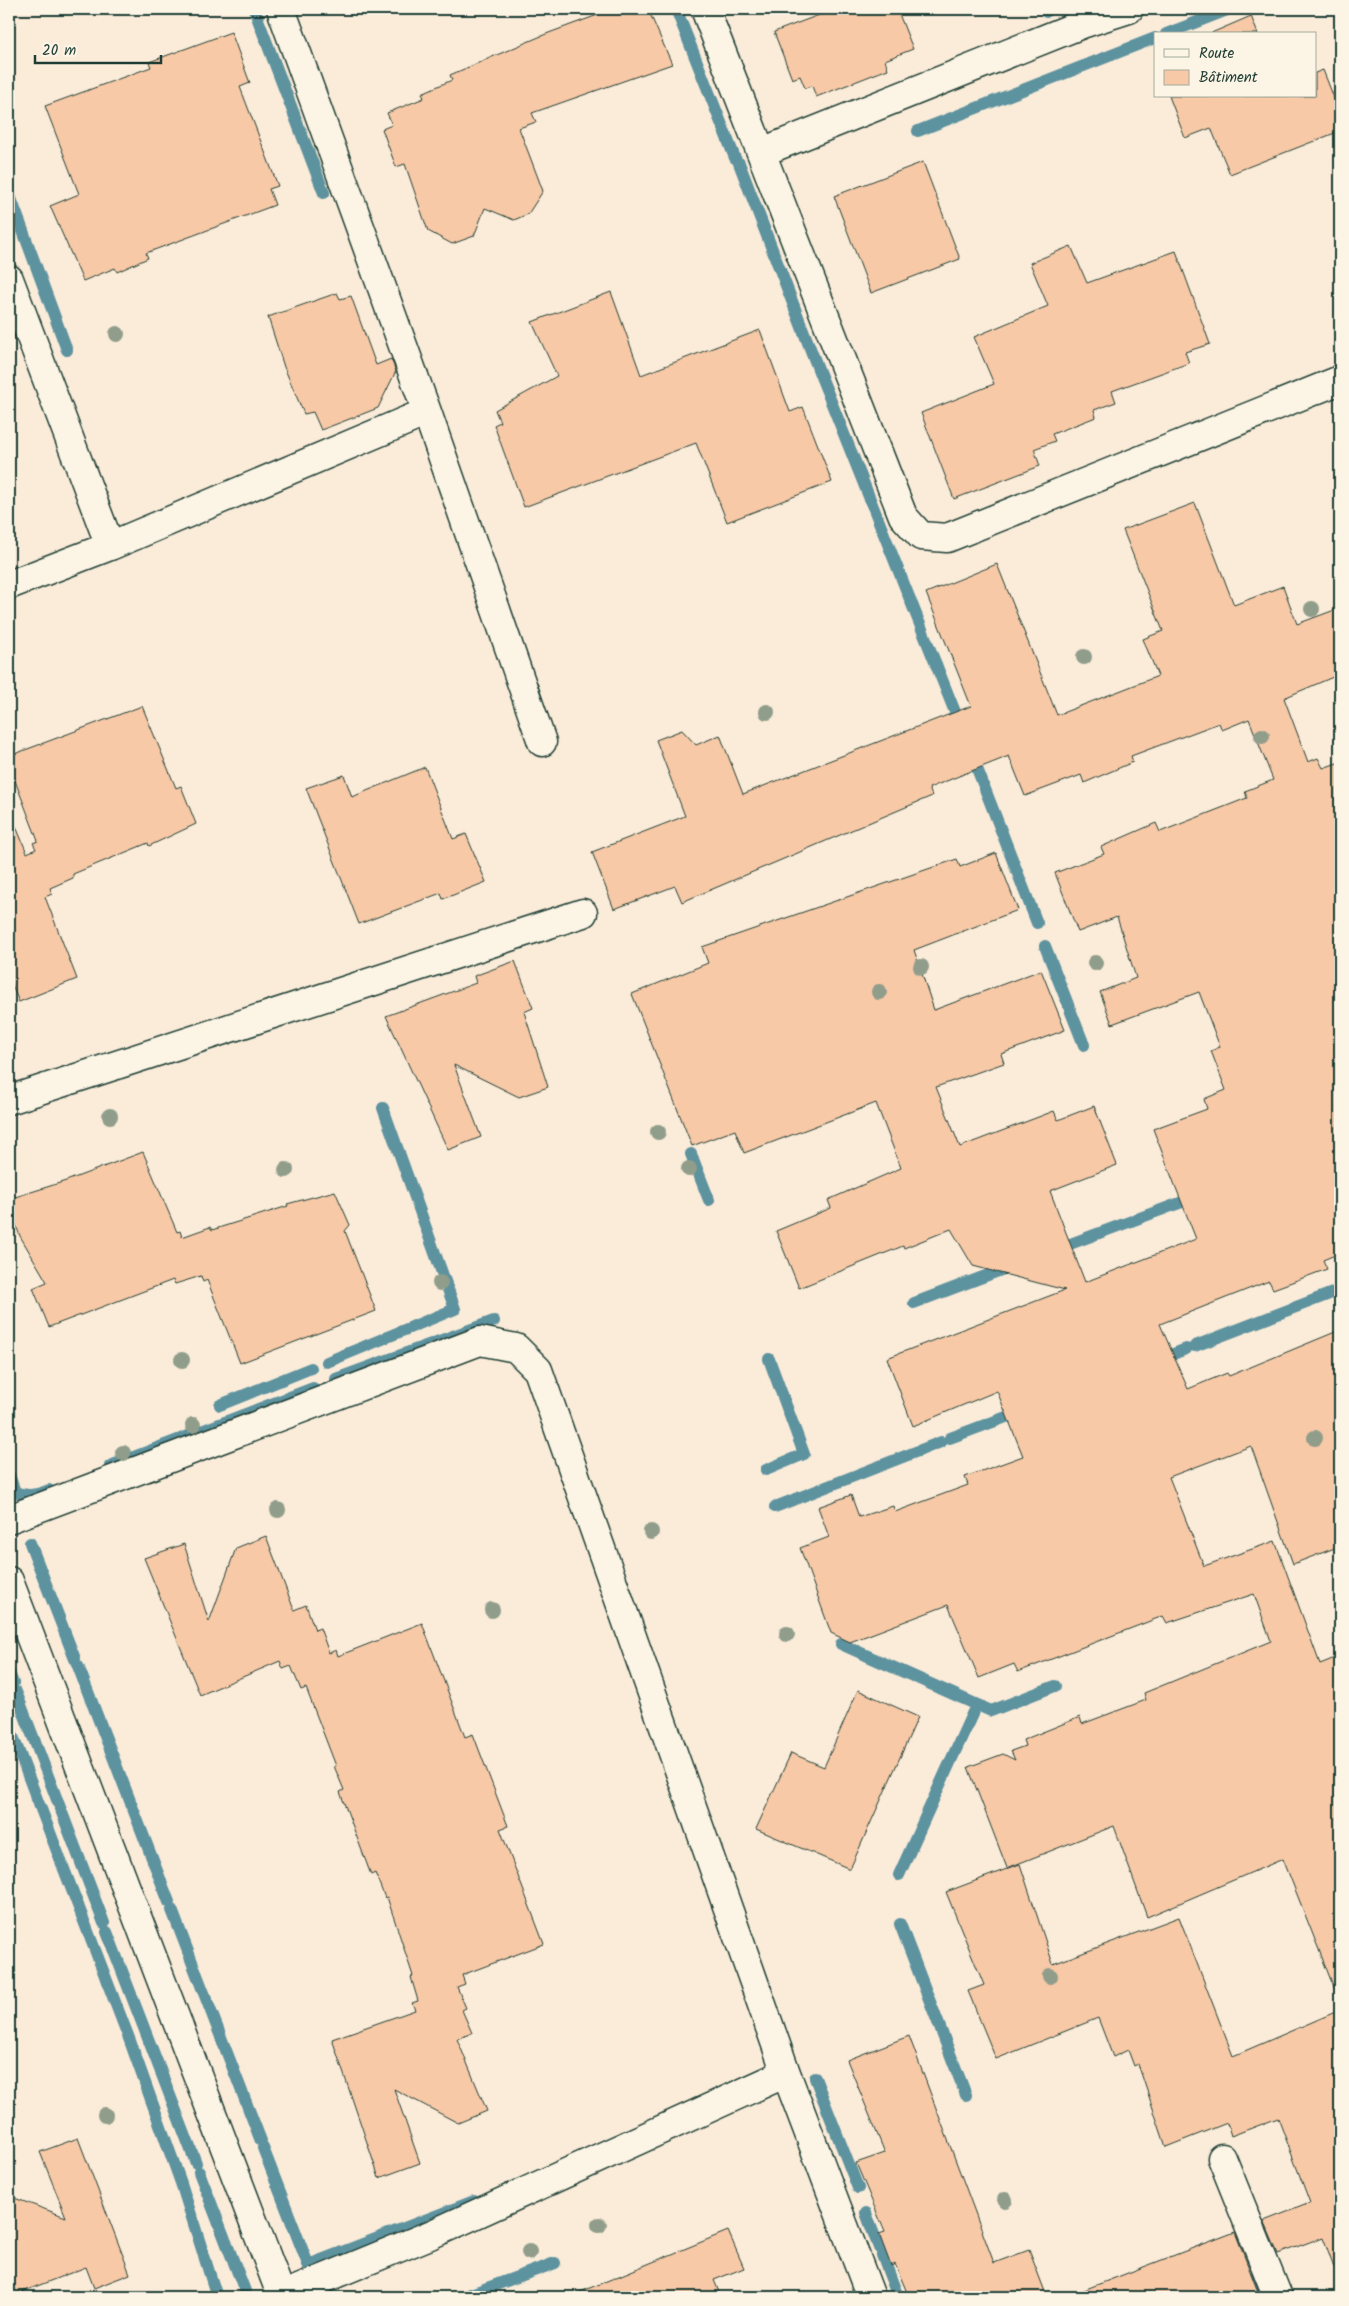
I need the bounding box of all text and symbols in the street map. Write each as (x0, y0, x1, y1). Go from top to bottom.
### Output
scale bar (35, 32, 161, 64)
legend (1154, 32, 1316, 98)
text: 20 m (42, 39, 76, 63)
text: Route (1199, 42, 1235, 66)
text: Bâtiment (1199, 66, 1258, 90)

